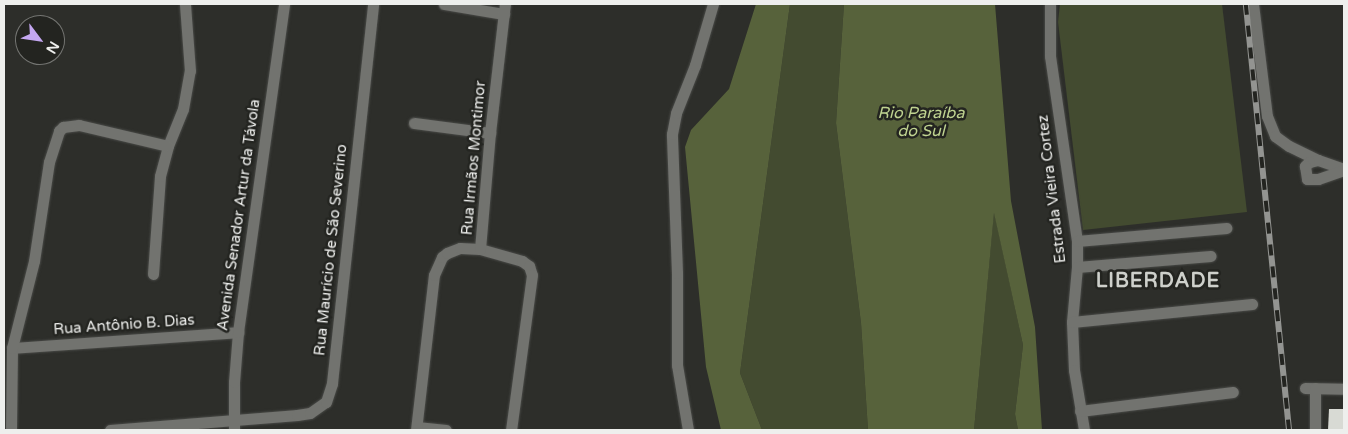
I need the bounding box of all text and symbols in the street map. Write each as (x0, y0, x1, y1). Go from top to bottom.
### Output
north arrow (15, 15, 65, 65)
text: N (42, 38, 63, 57)
street label: Rua Irmãos Montimor (458, 80, 490, 236)
street label: Avenida Senador Artur da Távola (214, 98, 264, 332)
water label: Rio Paraíba do Sul (878, 103, 964, 141)
street label: Estrada Vieira Cortez (1034, 114, 1070, 264)
street label: Rua Maurício de São Severino (311, 143, 351, 357)
district label: LIBERDADE (1095, 269, 1221, 293)
street label: Rua Antônio B. Dias (53, 311, 195, 339)

